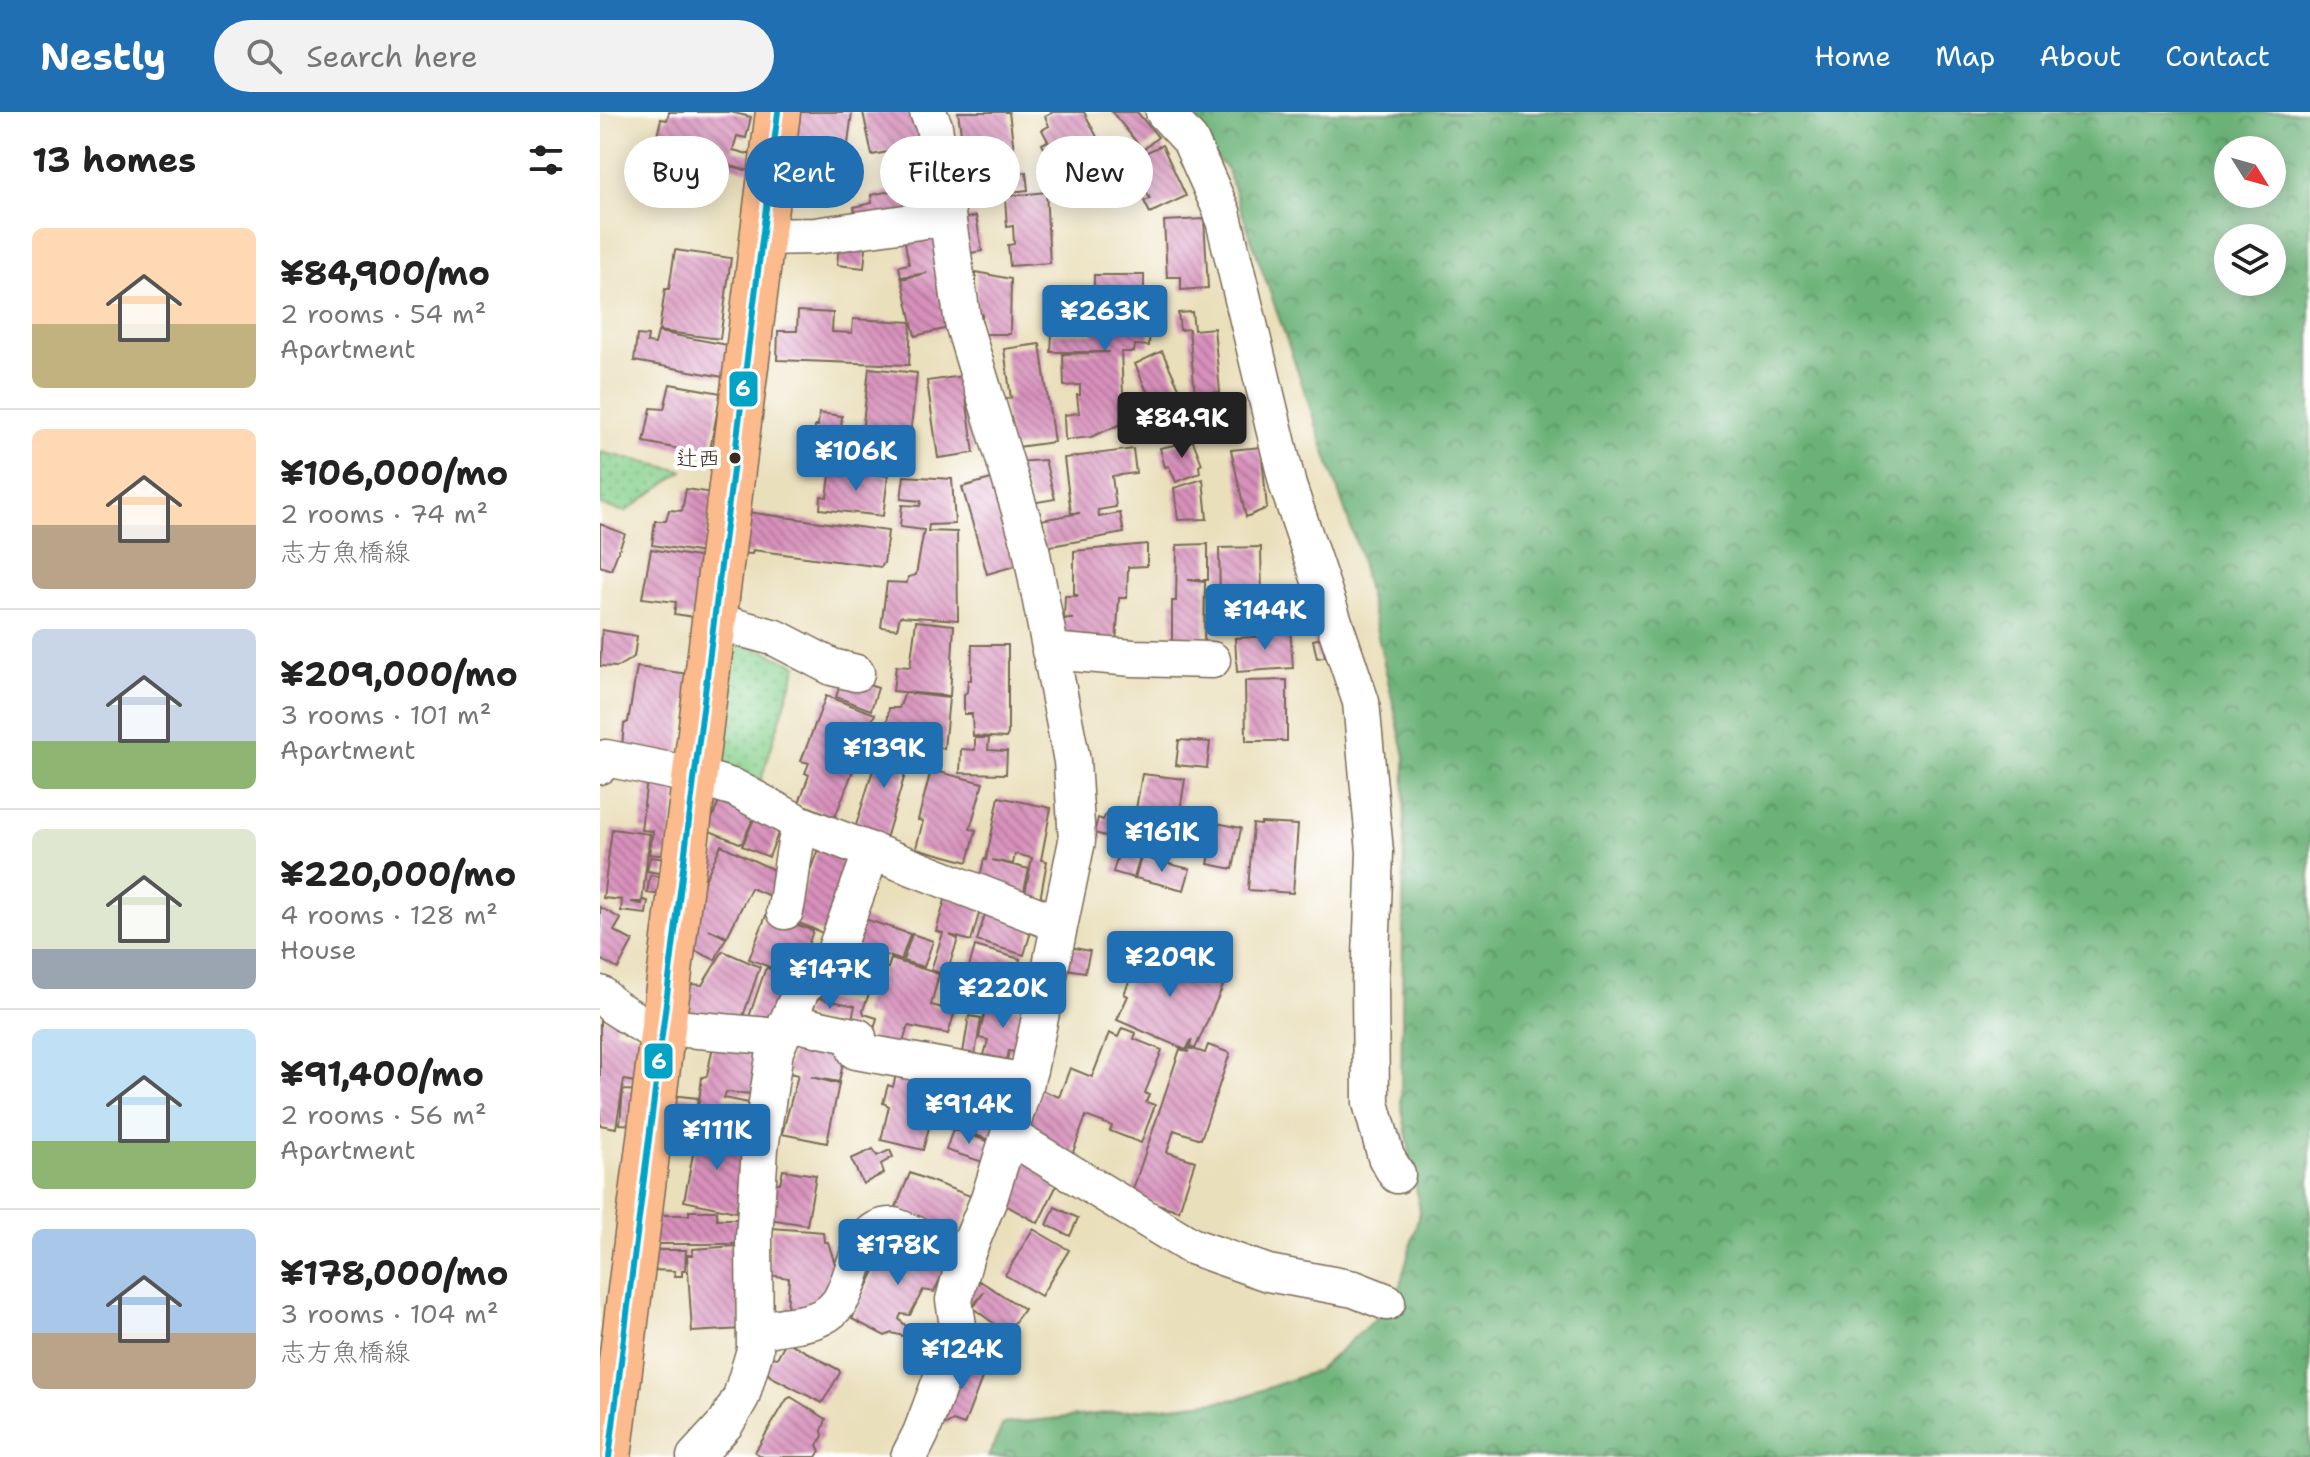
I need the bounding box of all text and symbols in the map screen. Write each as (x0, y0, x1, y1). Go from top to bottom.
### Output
search box (214, 20, 774, 92)
text: Nestly (40, 31, 166, 82)
icon: search (242, 34, 286, 78)
text: Search here (306, 36, 478, 77)
text: Home (1814, 37, 1891, 75)
text: Map (1935, 37, 1995, 75)
text: About (2039, 37, 2121, 75)
text: Contact (2165, 37, 2270, 75)
chip: Buy (624, 136, 729, 208)
chip: Rent (745, 136, 864, 208)
chip: Filters (880, 136, 1020, 208)
chip: New (1036, 136, 1153, 208)
north arrow (2214, 136, 2286, 208)
map controls (2214, 136, 2286, 296)
text: 13 homes (32, 137, 196, 183)
icon: filters (524, 138, 568, 182)
button: layers (2214, 224, 2286, 296)
text: ¥84,900/mo (280, 250, 490, 296)
icon: home (96, 260, 192, 356)
pin: ¥263K (1049, 285, 1161, 353)
text: ¥263K (1060, 293, 1150, 328)
text: 2 rooms · 54 m² (280, 296, 486, 331)
text: Apartment (280, 331, 416, 366)
line badge: 6 (728, 370, 759, 408)
text: 6 (735, 374, 751, 403)
pin: ¥84.9K (1117, 392, 1247, 460)
text: ¥84.9K (1135, 400, 1229, 435)
pin: ¥106K (800, 425, 912, 493)
text: ¥106K (815, 433, 897, 468)
place label: 辻西 (676, 444, 720, 473)
text: ¥106,000/mo (280, 450, 508, 496)
marker: 辻西 (727, 450, 743, 466)
icon: home (96, 461, 192, 557)
text: 2 rooms · 74 m² (280, 496, 488, 531)
text: 志方魚橋線 (280, 534, 410, 569)
pin: ¥144K (1209, 584, 1321, 652)
text: ¥144K (1223, 592, 1307, 627)
text: ¥209,000/mo (280, 651, 518, 697)
icon: home (96, 661, 192, 757)
text: 3 rooms · 101 m² (280, 697, 491, 732)
pin: ¥139K (828, 722, 940, 790)
text: ¥139K (843, 730, 925, 765)
text: Apartment (280, 732, 416, 767)
pin: ¥161K (1106, 806, 1218, 874)
text: ¥161K (1125, 814, 1199, 849)
text: ¥220,000/mo (280, 851, 516, 897)
icon: home (96, 861, 192, 957)
text: 4 rooms · 128 m² (280, 897, 498, 932)
pin: ¥209K (1114, 931, 1226, 999)
text: House (280, 932, 356, 967)
text: ¥209K (1125, 939, 1215, 974)
pin: ¥147K (774, 943, 886, 1011)
text: ¥147K (789, 951, 871, 986)
pin: ¥220K (947, 962, 1059, 1030)
text: ¥220K (958, 970, 1048, 1005)
line badge: 6 (643, 1042, 674, 1080)
text: 6 (651, 1047, 667, 1076)
text: ¥91,400/mo (280, 1051, 484, 1097)
icon: home (96, 1061, 192, 1157)
pin: ¥91.4K (904, 1078, 1034, 1146)
text: ¥91.4K (925, 1086, 1013, 1121)
text: 2 rooms · 56 m² (280, 1097, 487, 1132)
pin: ¥111K (661, 1104, 773, 1172)
text: ¥111K (682, 1112, 752, 1147)
text: Apartment (280, 1132, 416, 1167)
pin: ¥178K (842, 1219, 954, 1287)
text: ¥178K (856, 1227, 940, 1262)
text: ¥178,000/mo (280, 1250, 509, 1296)
icon: home (96, 1261, 192, 1357)
text: 3 rooms · 104 m² (280, 1296, 499, 1331)
pin: ¥124K (906, 1323, 1018, 1391)
text: ¥124K (921, 1331, 1003, 1366)
text: 志方魚橋線 (280, 1334, 410, 1369)

